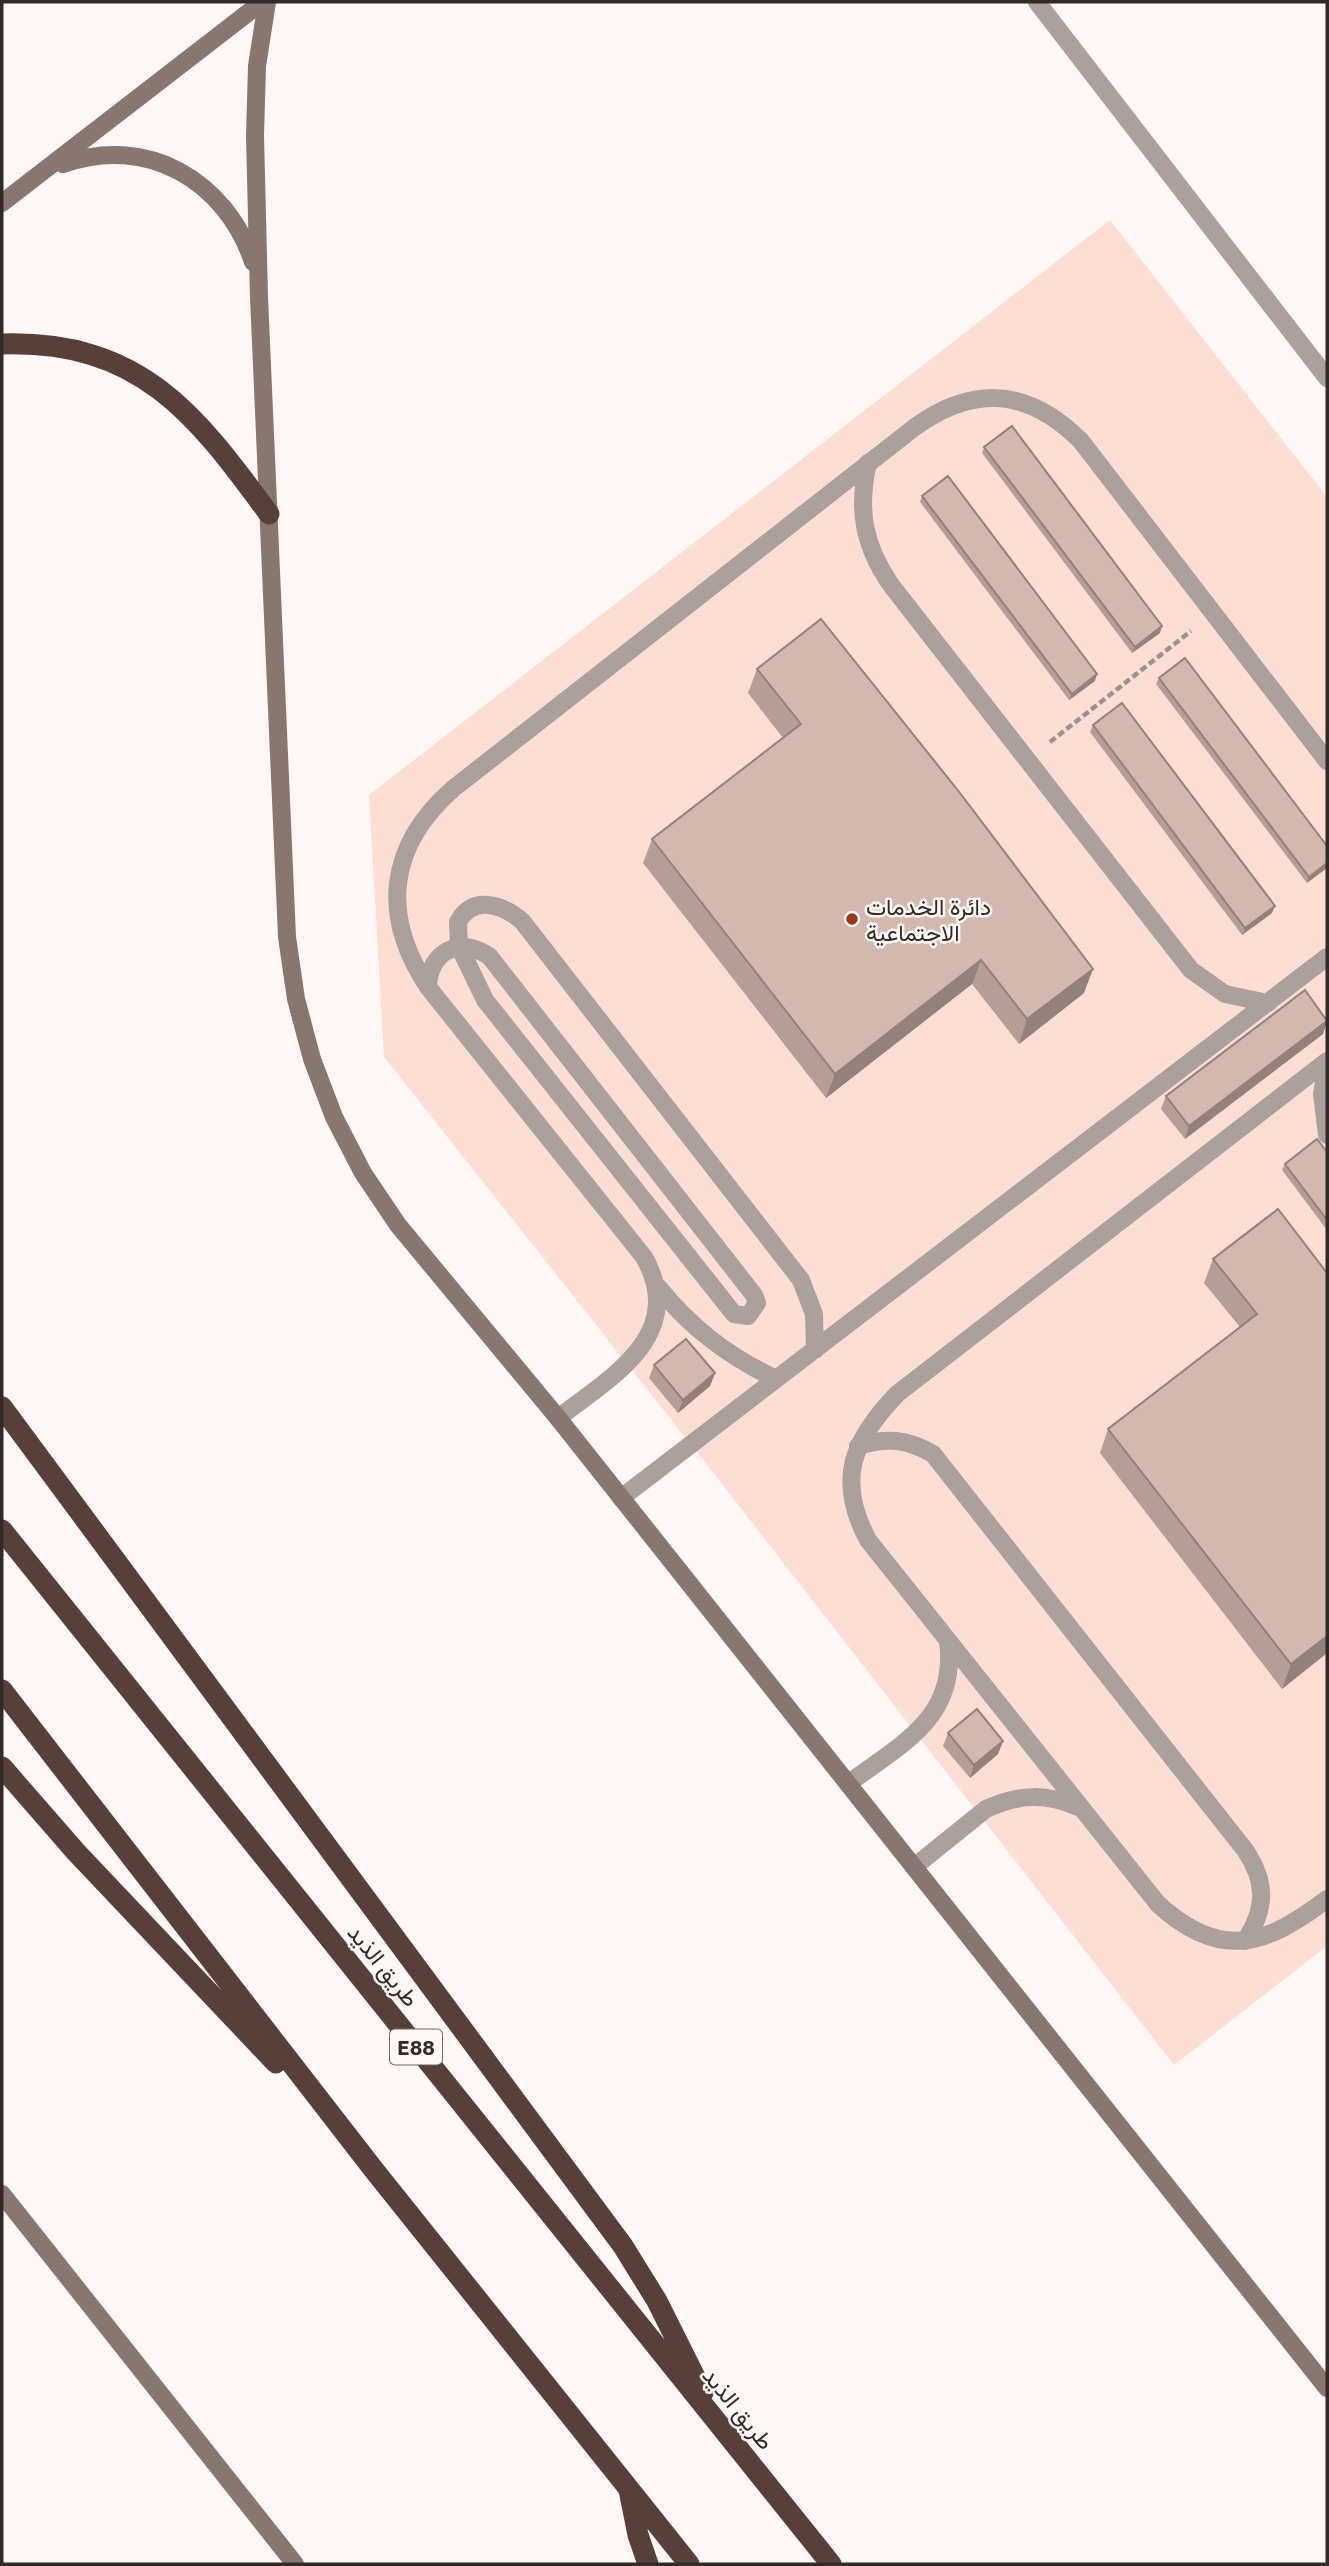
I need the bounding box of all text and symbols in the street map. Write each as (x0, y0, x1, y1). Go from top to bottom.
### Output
place label: دائرة الخدمات الاجتماعية (866, 891, 991, 947)
marker: دائرة الخدمات الاجتماعية (844, 911, 860, 927)
street label: طريق الذيد (341, 1918, 426, 2013)
road number: E88 (390, 2030, 442, 2064)
street label: طريق الذيد (696, 2361, 781, 2456)

